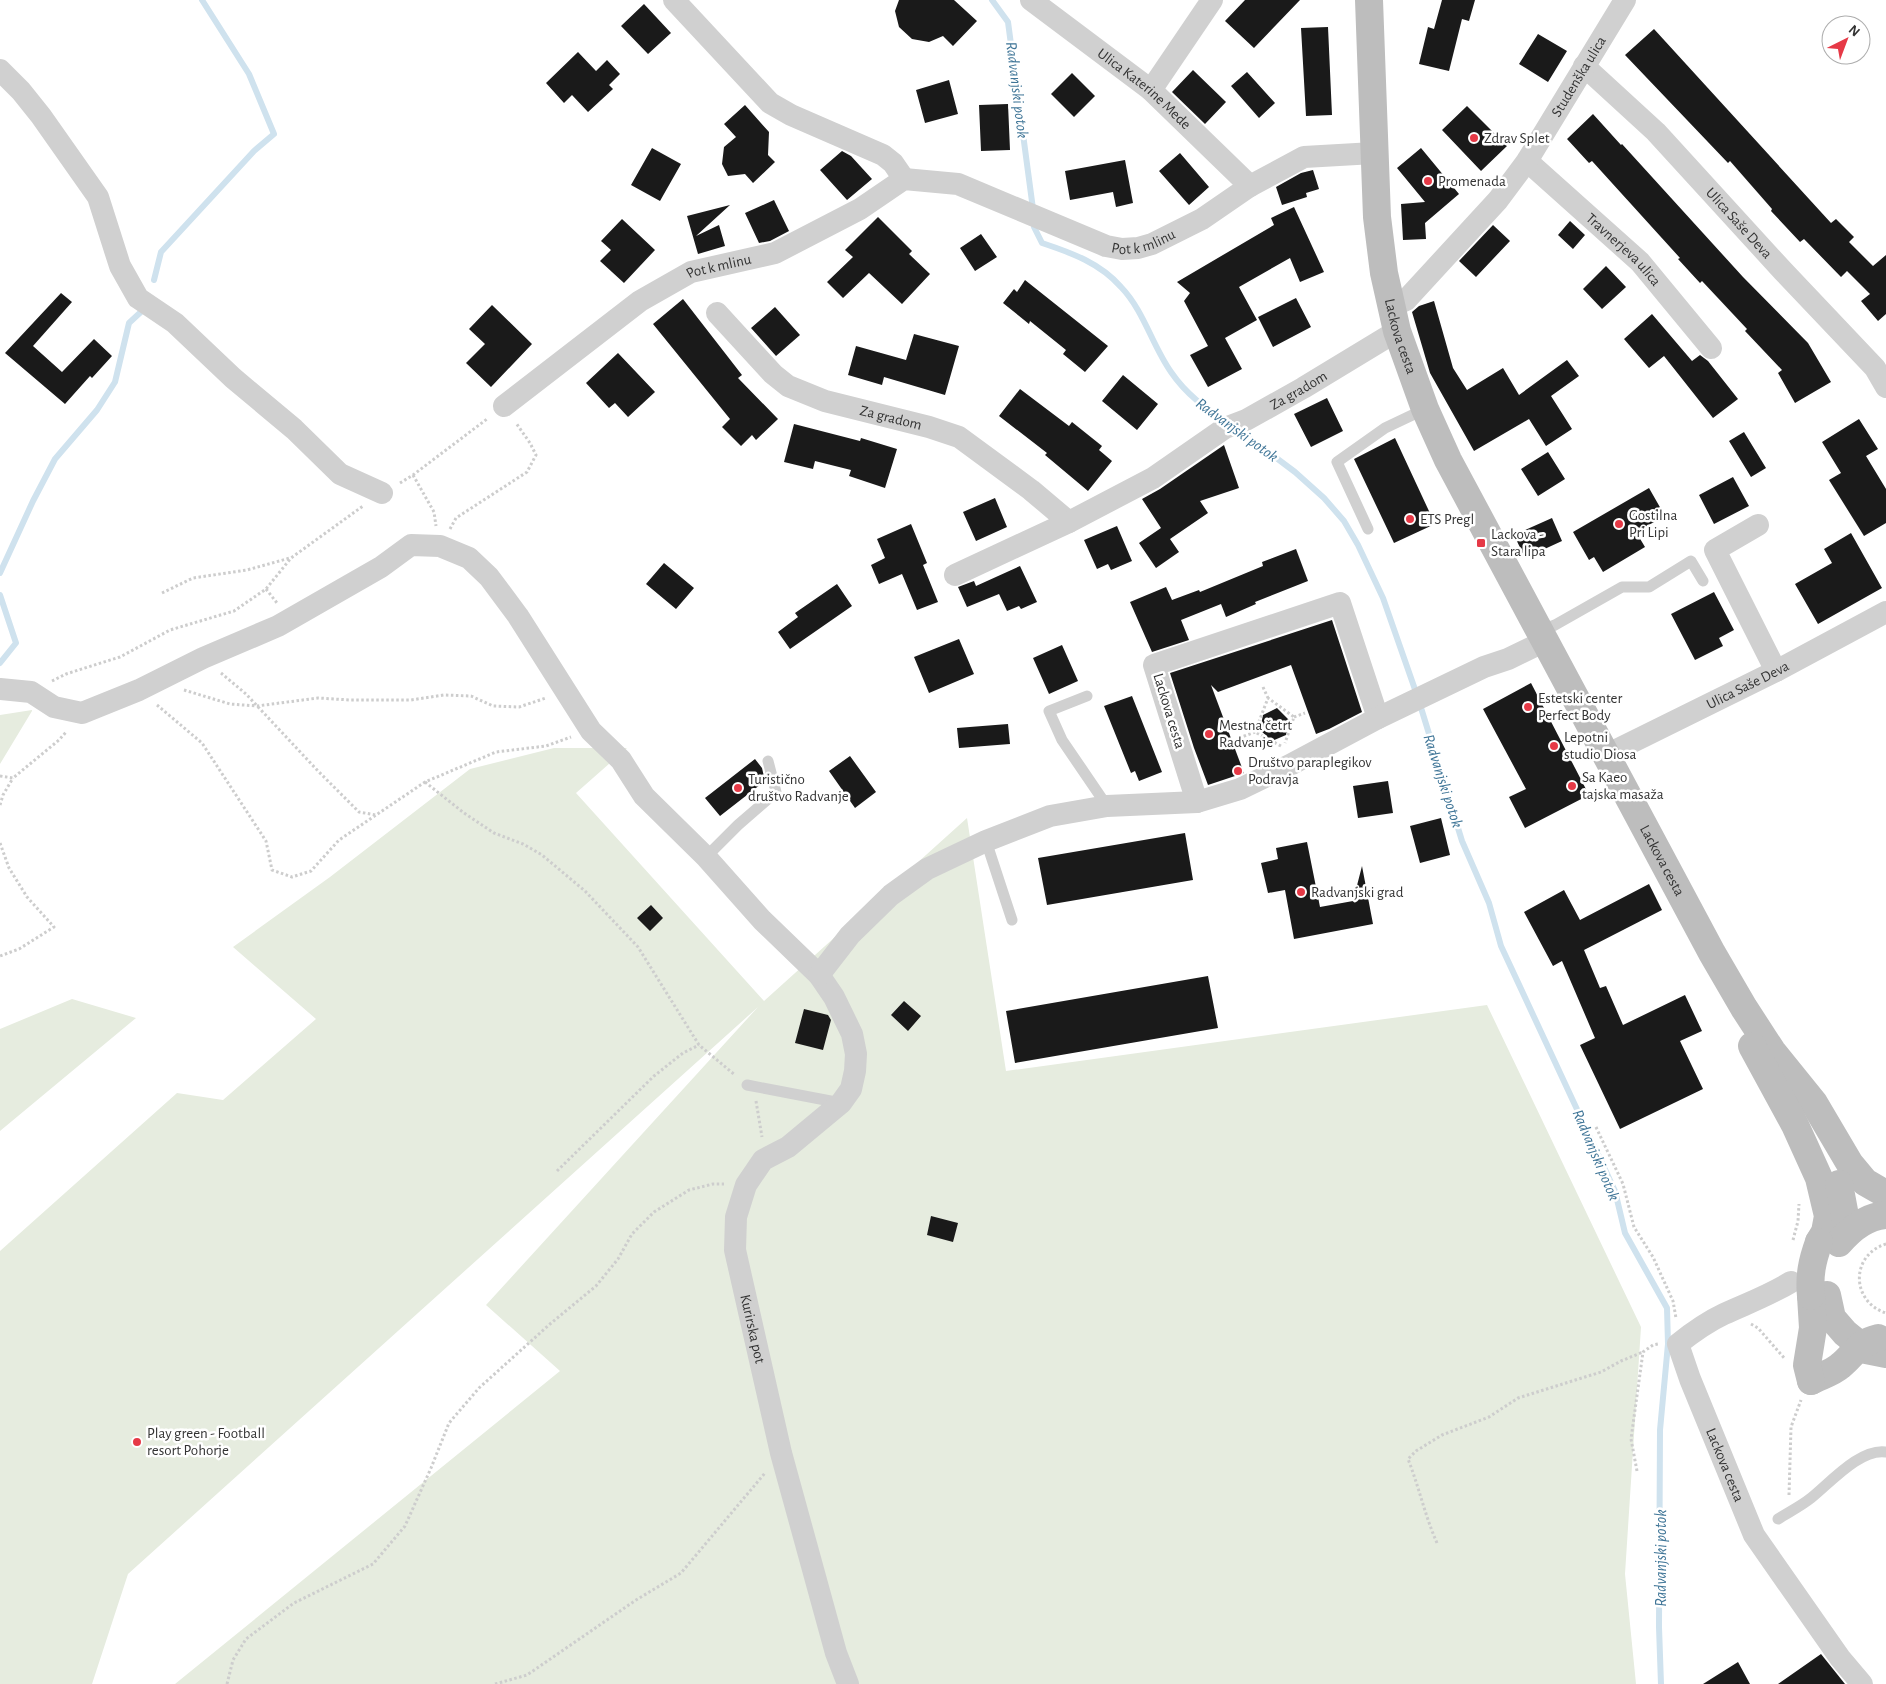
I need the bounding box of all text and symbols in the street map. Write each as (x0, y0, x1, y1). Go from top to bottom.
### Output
north arrow (1821, 15, 1871, 65)
text: N (1846, 23, 1862, 40)
street label: Studenška ulica (1548, 34, 1609, 119)
water label: Radvanjski potok (1002, 41, 1031, 139)
street label: Ulica Katerine Mede (1095, 45, 1194, 132)
place label: Zdrav Splet (1484, 131, 1550, 146)
marker: Zdrav Splet (1468, 132, 1480, 144)
place label: Promenada (1438, 174, 1506, 189)
marker: Promenada (1422, 175, 1434, 187)
street label: Ulica Saše Deva (1703, 185, 1775, 261)
street label: Travnerjeva ulica (1583, 210, 1664, 289)
street label: Pot k mlinu (1110, 226, 1178, 257)
street label: Pot k mlinu (683, 251, 753, 281)
street label: Lackova cesta (1382, 297, 1419, 376)
street label: Za gradom (1267, 368, 1330, 413)
water label: Radvanjski potok (1192, 395, 1281, 466)
street label: Za gradom (859, 403, 924, 432)
place label: Gostilna Pri Lipi (1629, 508, 1677, 540)
place label: ETS Pregl (1420, 512, 1474, 527)
marker: ETS Pregl (1404, 513, 1416, 525)
marker: Gostilna Pri Lipi (1613, 518, 1625, 530)
place label: Lackova - Stara lipa (1491, 527, 1546, 559)
marker: Lackova - Stara lipa (1475, 537, 1487, 549)
street label: Ulica Saše Deva (1704, 658, 1791, 712)
street label: Lackova cesta (1150, 671, 1188, 751)
place label: Estetski center Perfect Body (1538, 691, 1622, 723)
marker: Estetski center Perfect Body (1522, 701, 1534, 713)
place label: Mestna četrt Radvanje (1219, 718, 1292, 750)
marker: Mestna četrt Radvanje (1203, 728, 1215, 740)
place label: Lepotni studio Diosa (1564, 730, 1636, 762)
water label: Radvanjski potok (1419, 732, 1466, 830)
marker: Lepotni studio Diosa (1548, 740, 1560, 752)
place label: Društvo paraplegikov Podravja (1248, 755, 1372, 787)
marker: Društvo paraplegikov Podravja (1232, 765, 1244, 777)
place label: Sa Kaeo tajska masaža (1582, 770, 1664, 802)
place label: Turistično društvo Radvanje (748, 772, 849, 804)
marker: Sa Kaeo tajska masaža (1566, 780, 1578, 792)
marker: Turistično društvo Radvanje (732, 782, 744, 794)
street label: Lackova cesta (1637, 822, 1688, 898)
place label: Radvanjski grad (1311, 885, 1404, 900)
marker: Radvanjski grad (1295, 886, 1307, 898)
water label: Radvanjski potok (1569, 1107, 1622, 1203)
street label: Kurirska pot (738, 1293, 768, 1365)
place label: Play green - Football resort Pohorje (147, 1426, 265, 1458)
street label: Lackova cesta (1703, 1426, 1747, 1504)
marker: Play green - Football resort Pohorje (131, 1436, 143, 1448)
water label: Radvanjski potok (1653, 1509, 1670, 1607)

